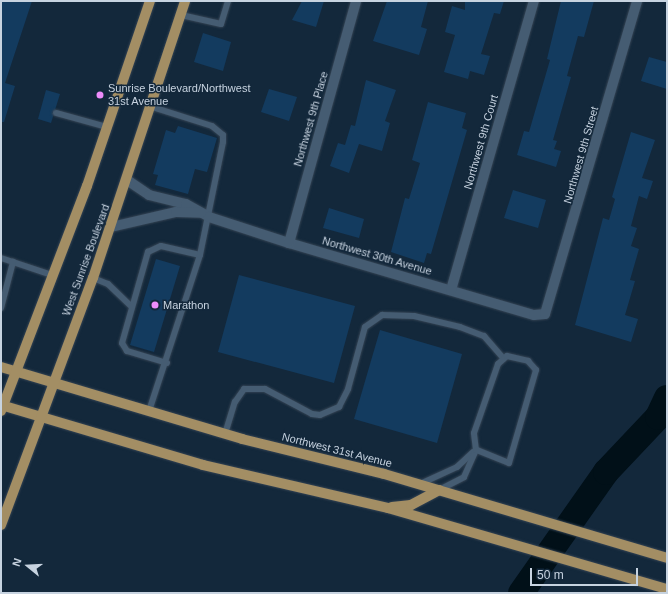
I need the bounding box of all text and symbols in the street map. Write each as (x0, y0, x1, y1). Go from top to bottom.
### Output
street label: Northwest 9th Place (291, 70, 331, 168)
place label: Sunrise Boulevard/Northwest 31st Avenue (108, 82, 250, 108)
marker: Sunrise Boulevard/Northwest 31st Avenue (95, 90, 105, 100)
street label: Northwest 9th Court (461, 93, 501, 191)
street label: Northwest 9th Street (561, 105, 601, 205)
street label: West Sunrise Boulevard (60, 202, 112, 318)
street label: Northwest 30th Avenue (320, 234, 434, 278)
place label: Marathon (163, 298, 209, 312)
marker: Marathon (150, 300, 160, 310)
street label: Northwest 31st Avenue (280, 430, 394, 470)
north arrow (8, 546, 48, 586)
text: N (10, 557, 24, 568)
scale bar (532, 560, 640, 586)
text: 50 m (537, 568, 564, 582)

